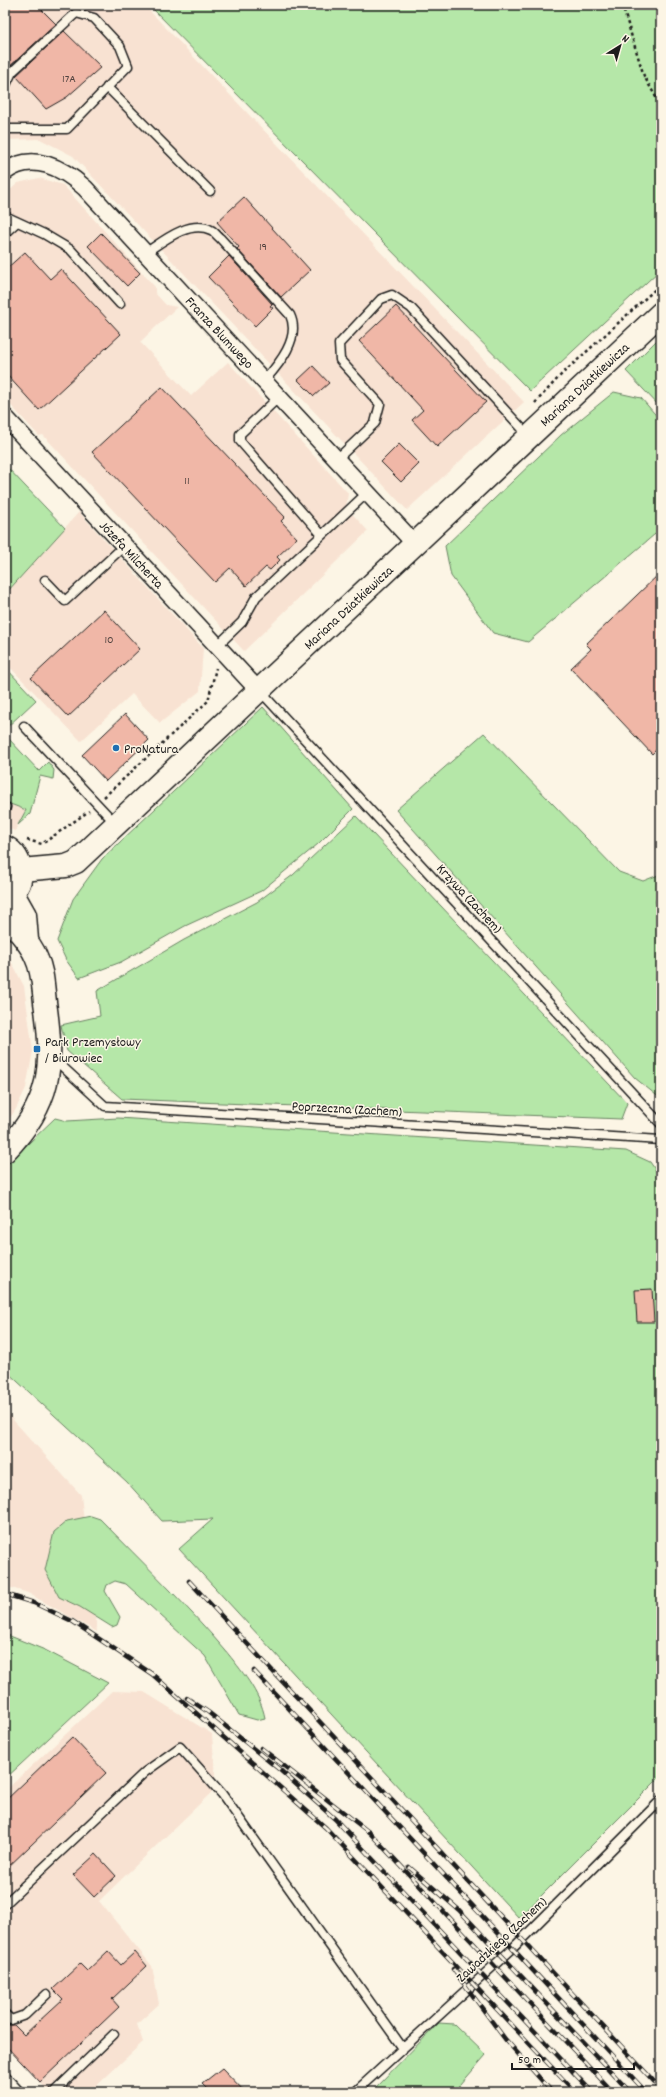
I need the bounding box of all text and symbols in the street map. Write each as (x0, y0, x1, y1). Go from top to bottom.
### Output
north arrow (600, 26, 640, 66)
text: N (618, 32, 632, 48)
house number: 17A (62, 71, 76, 88)
house number: 19 (259, 239, 267, 256)
street label: Franza Blumwego (180, 293, 257, 374)
street label: Mariana Dziatkiewicza (536, 338, 635, 432)
house number: 11 (184, 473, 190, 490)
street label: Józefa Milcherta (94, 517, 168, 594)
street label: Mariana Dziatkiewicza (300, 561, 399, 655)
house number: 10 (104, 632, 114, 649)
place label: ProNatura (124, 740, 179, 760)
marker: ProNatura (111, 743, 121, 753)
street label: Krzywa (Zachem) (431, 860, 506, 939)
place label: Park Przemysłowy / Biurowiec (45, 1033, 141, 1069)
marker: Park Przemysłowy / Biurowiec (32, 1044, 42, 1054)
street label: Poprzeczna (Zachem) (291, 1097, 403, 1123)
street label: Zawadzkiego (Zachem) (452, 1893, 553, 1988)
scale bar (512, 2045, 634, 2071)
text: 50 m (518, 2052, 541, 2069)

